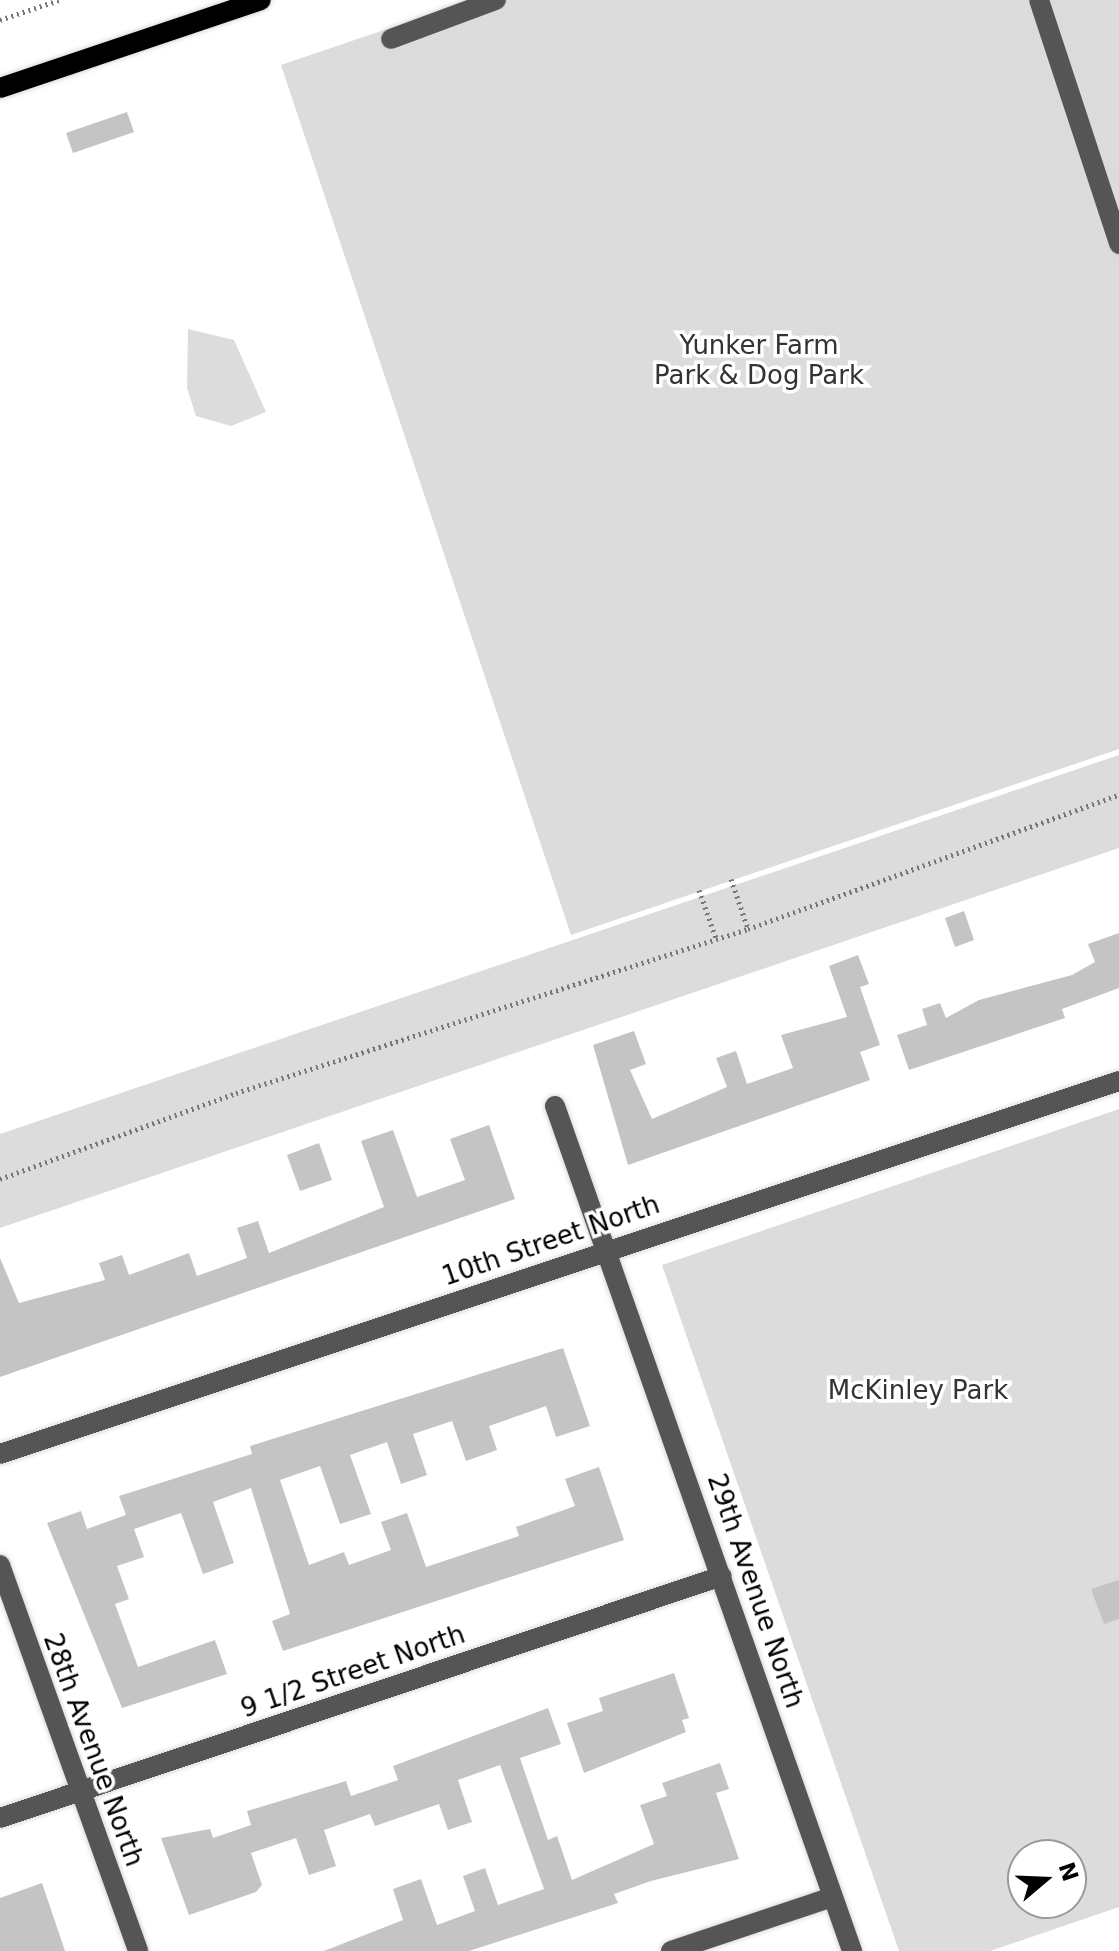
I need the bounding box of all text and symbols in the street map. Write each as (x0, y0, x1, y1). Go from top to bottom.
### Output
park label: Yunker Farm Park & Dog Park (654, 330, 864, 392)
street label: 10th Street North (438, 1189, 664, 1293)
park label: McKinley Park (828, 1375, 1008, 1407)
street label: 29th Avenue North (700, 1470, 810, 1712)
street label: 9 1/2 Street North (237, 1619, 469, 1725)
street label: 28th Avenue North (36, 1629, 150, 1871)
north arrow (1007, 1839, 1087, 1919)
text: N (1053, 1859, 1083, 1884)

